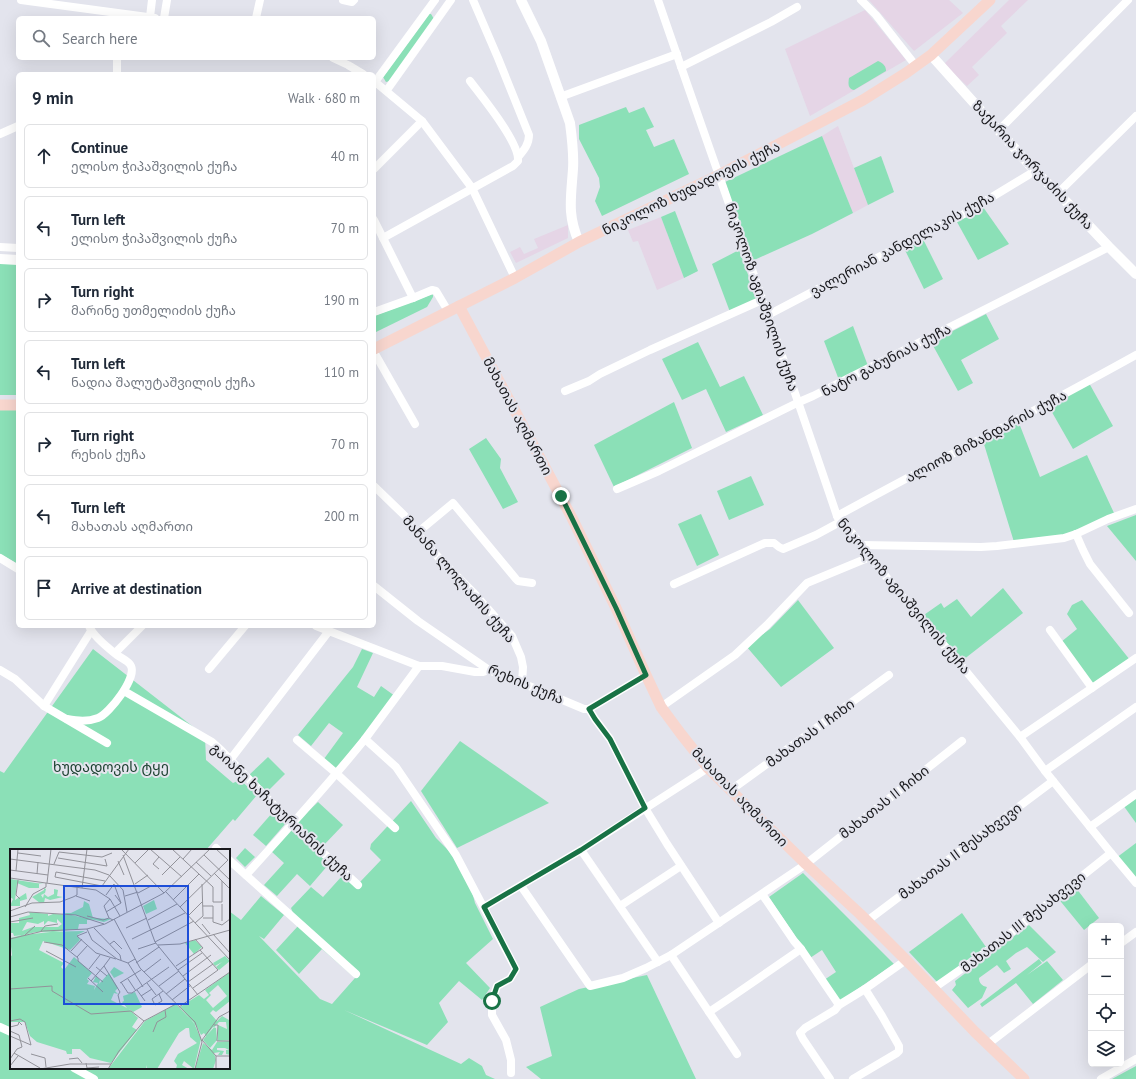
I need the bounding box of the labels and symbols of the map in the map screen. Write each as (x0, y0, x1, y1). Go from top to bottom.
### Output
street label: ზაქარია ჯორჯაძის ქუჩა (968, 97, 1098, 233)
street label: ნიკოლოზ ხუდადოვის ქუჩა (599, 137, 783, 239)
street label: ვალერიან კანდელაკის ქუჩა (807, 188, 997, 300)
street label: ნიკოლოზ აგიაშვილის ქუჩა (721, 200, 803, 394)
street label: ნატო გაბუნიას ქუჩა (818, 319, 954, 401)
street label: მახათას აღმართი (479, 354, 557, 478)
street label: ალიოზ მიზანდარის ქუჩა (902, 386, 1070, 486)
route end (552, 487, 570, 505)
street label: მანანა ლოლაძის ქუჩა (399, 512, 519, 646)
street label: ნიკოლოზ აგიაშვილის ქუჩა (833, 514, 975, 678)
street label: რეხის ქუჩა (485, 660, 567, 708)
street label: მახათას I ჩიხი (762, 695, 858, 771)
street label: გაიანე ხაჩატურიანის ქუჩა (207, 739, 357, 885)
street label: მახათას აღმართი (688, 744, 792, 850)
park label: ხუდადოვის ტყე (53, 758, 169, 776)
street label: მახათას II ჩიხი (835, 761, 933, 843)
street label: მახათას II შესახვევი (895, 799, 1025, 903)
inset map (10, 849, 230, 1069)
street label: მახათას III შესახვევი (957, 868, 1089, 976)
route start (483, 992, 501, 1010)

